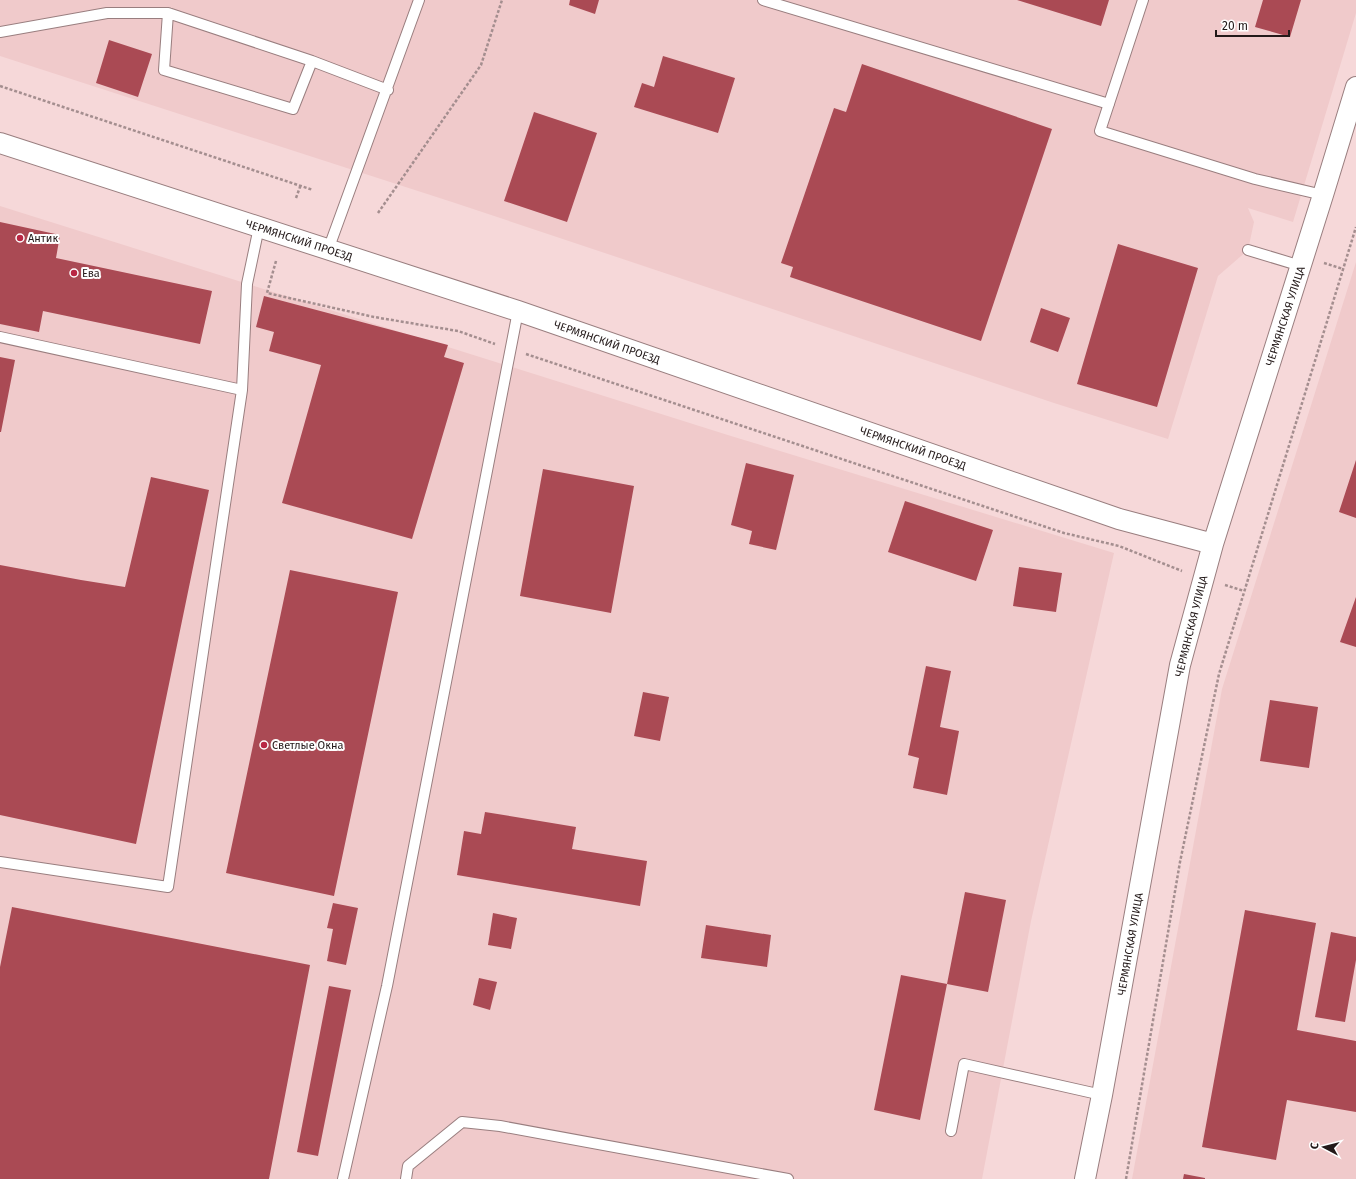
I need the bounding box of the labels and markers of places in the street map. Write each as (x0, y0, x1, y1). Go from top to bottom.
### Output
place label: Антик (28, 232, 58, 245)
marker: Антик (15, 233, 25, 243)
place label: Ева (82, 267, 100, 280)
marker: Ева (69, 268, 79, 278)
place label: Светлые Окна (272, 739, 343, 752)
marker: Светлые Окна (259, 740, 269, 750)

